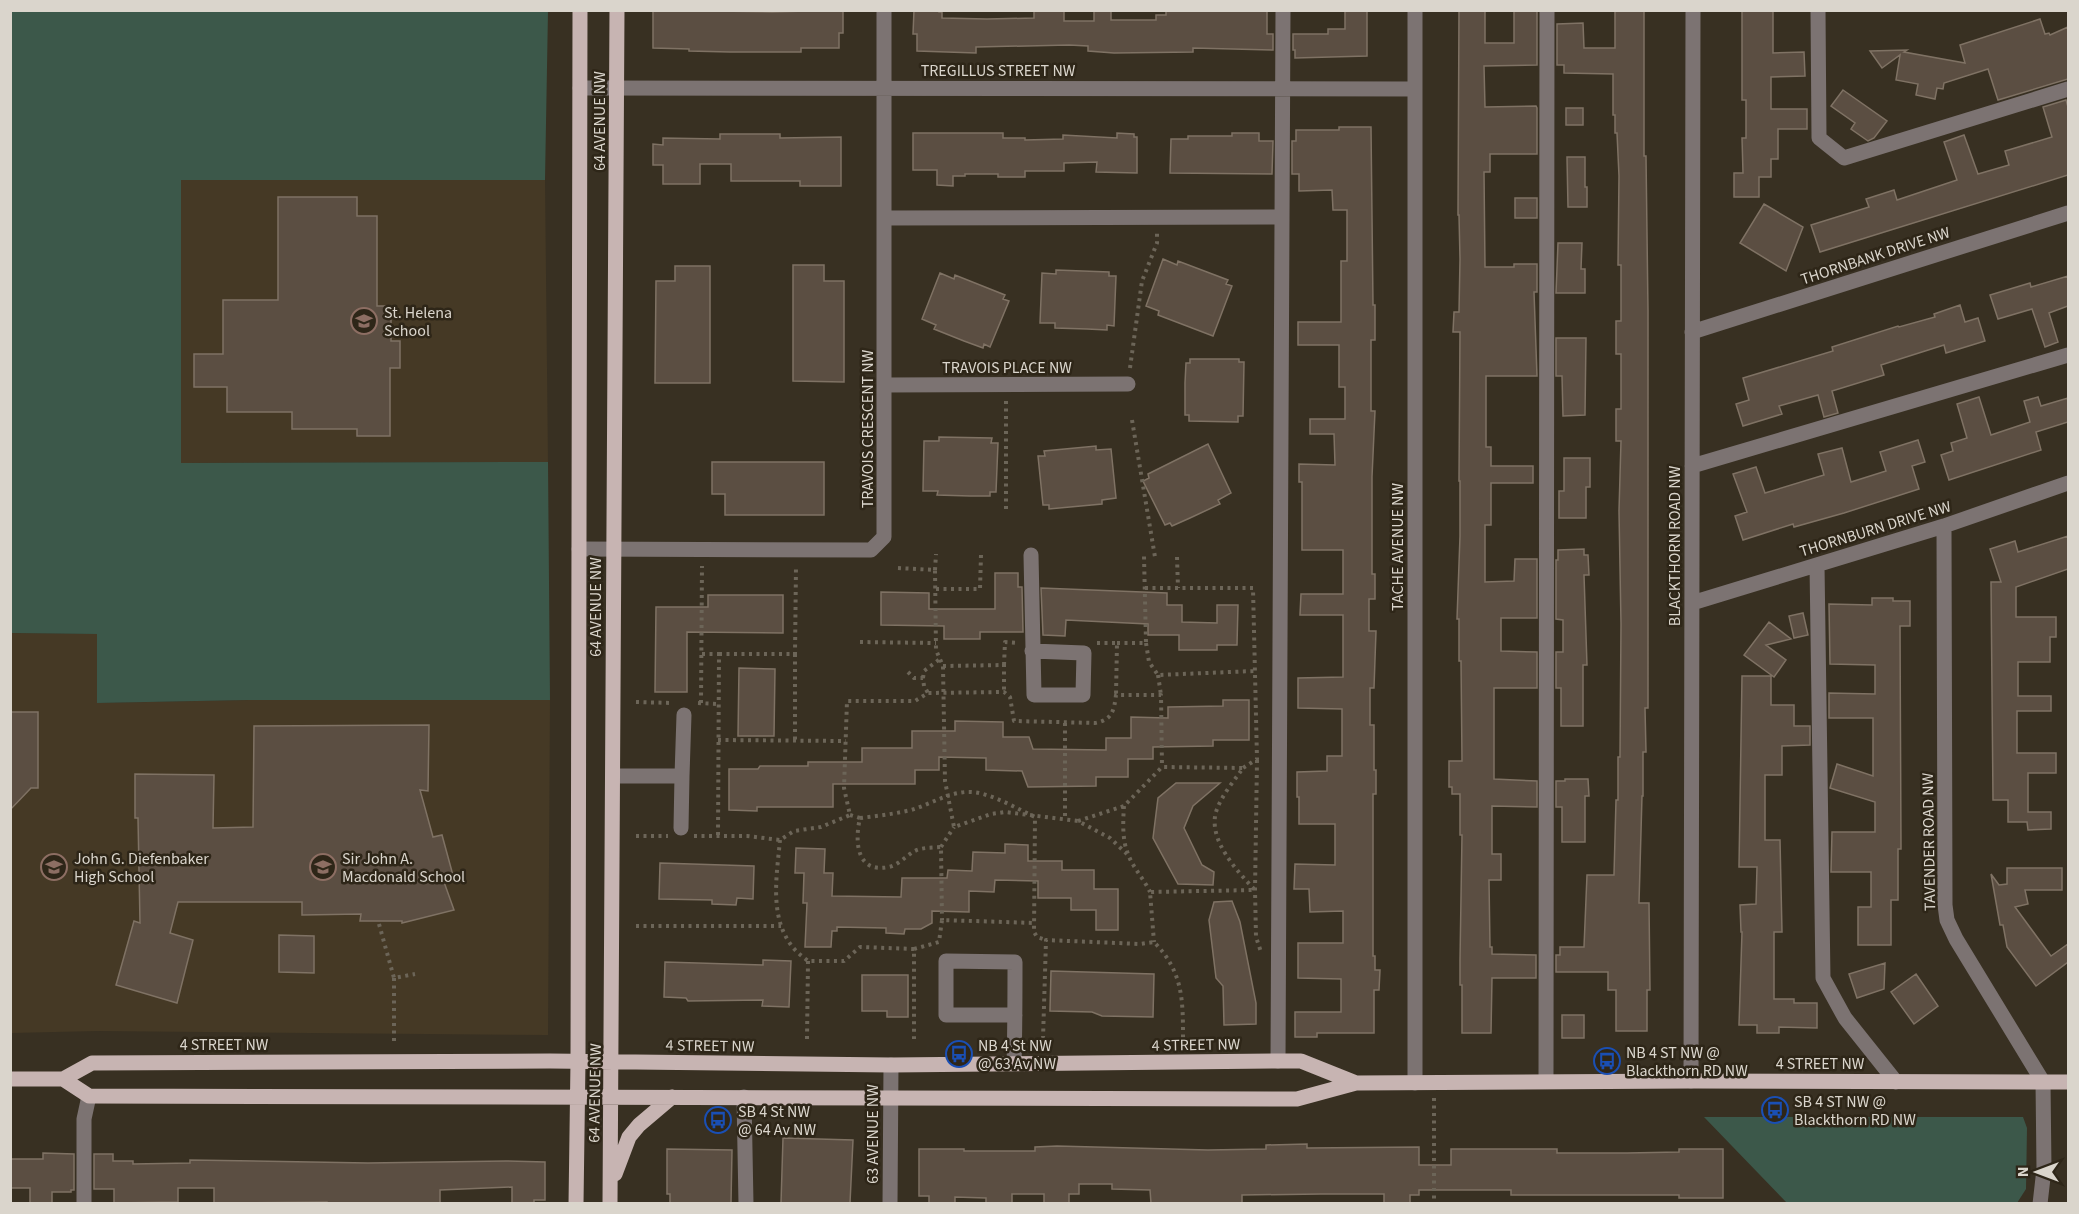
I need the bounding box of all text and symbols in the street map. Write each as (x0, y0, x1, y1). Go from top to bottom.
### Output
street label: TREGILLUS STREET NW (921, 60, 1076, 82)
street label: 64 AVENUE NW (589, 71, 611, 171)
street label: THORNBANK DRIVE NW (1798, 221, 1953, 291)
place label: St. Helena School (384, 302, 452, 342)
school or university icon: St. Helena School (349, 306, 379, 336)
street label: TRAVOIS CRESCENT NW (857, 349, 879, 508)
street label: TRAVOIS PLACE NW (942, 357, 1072, 379)
street label: BLACKTHORN ROAD NW (1664, 465, 1686, 626)
street label: TACHE AVENUE NW (1387, 483, 1409, 611)
street label: THORNBURN DRIVE NW (1797, 495, 1954, 562)
street label: 64 AVENUE NW (585, 557, 607, 657)
street label: TAVENDER ROAD NW (1917, 772, 1941, 911)
place label: John G. Diefenbaker High School (74, 848, 209, 888)
place label: Sir John A. Macdonald School (342, 848, 465, 888)
school or university icon: John G. Diefenbaker High School (39, 852, 69, 882)
school or university icon: Sir John A. Macdonald School (308, 852, 338, 882)
street label: 4 STREET NW (1152, 1033, 1241, 1057)
street label: 4 STREET NW (180, 1034, 269, 1056)
street label: 4 STREET NW (665, 1034, 755, 1058)
place label: NB 4 St NW @ 63 Av NW (978, 1035, 1056, 1075)
bus stop icon: NB 4 St NW @ 63 Av NW (944, 1039, 974, 1069)
place label: NB 4 ST NW @ Blackthorn RD NW (1626, 1042, 1748, 1082)
street label: 64 AVENUE NW (583, 1043, 607, 1143)
bus stop icon: NB 4 ST NW @ Blackthorn RD NW (1592, 1046, 1622, 1076)
street label: 4 STREET NW (1776, 1053, 1865, 1075)
street label: 63 AVENUE NW (862, 1084, 884, 1184)
place label: SB 4 ST NW @ Blackthorn RD NW (1794, 1091, 1916, 1131)
bus stop icon: SB 4 ST NW @ Blackthorn RD NW (1760, 1095, 1790, 1125)
place label: SB 4 St NW @ 64 Av NW (738, 1101, 816, 1141)
bus stop icon: SB 4 St NW @ 64 Av NW (703, 1105, 733, 1135)
north arrow (2007, 1142, 2067, 1202)
text: N (2012, 1167, 2034, 1177)

